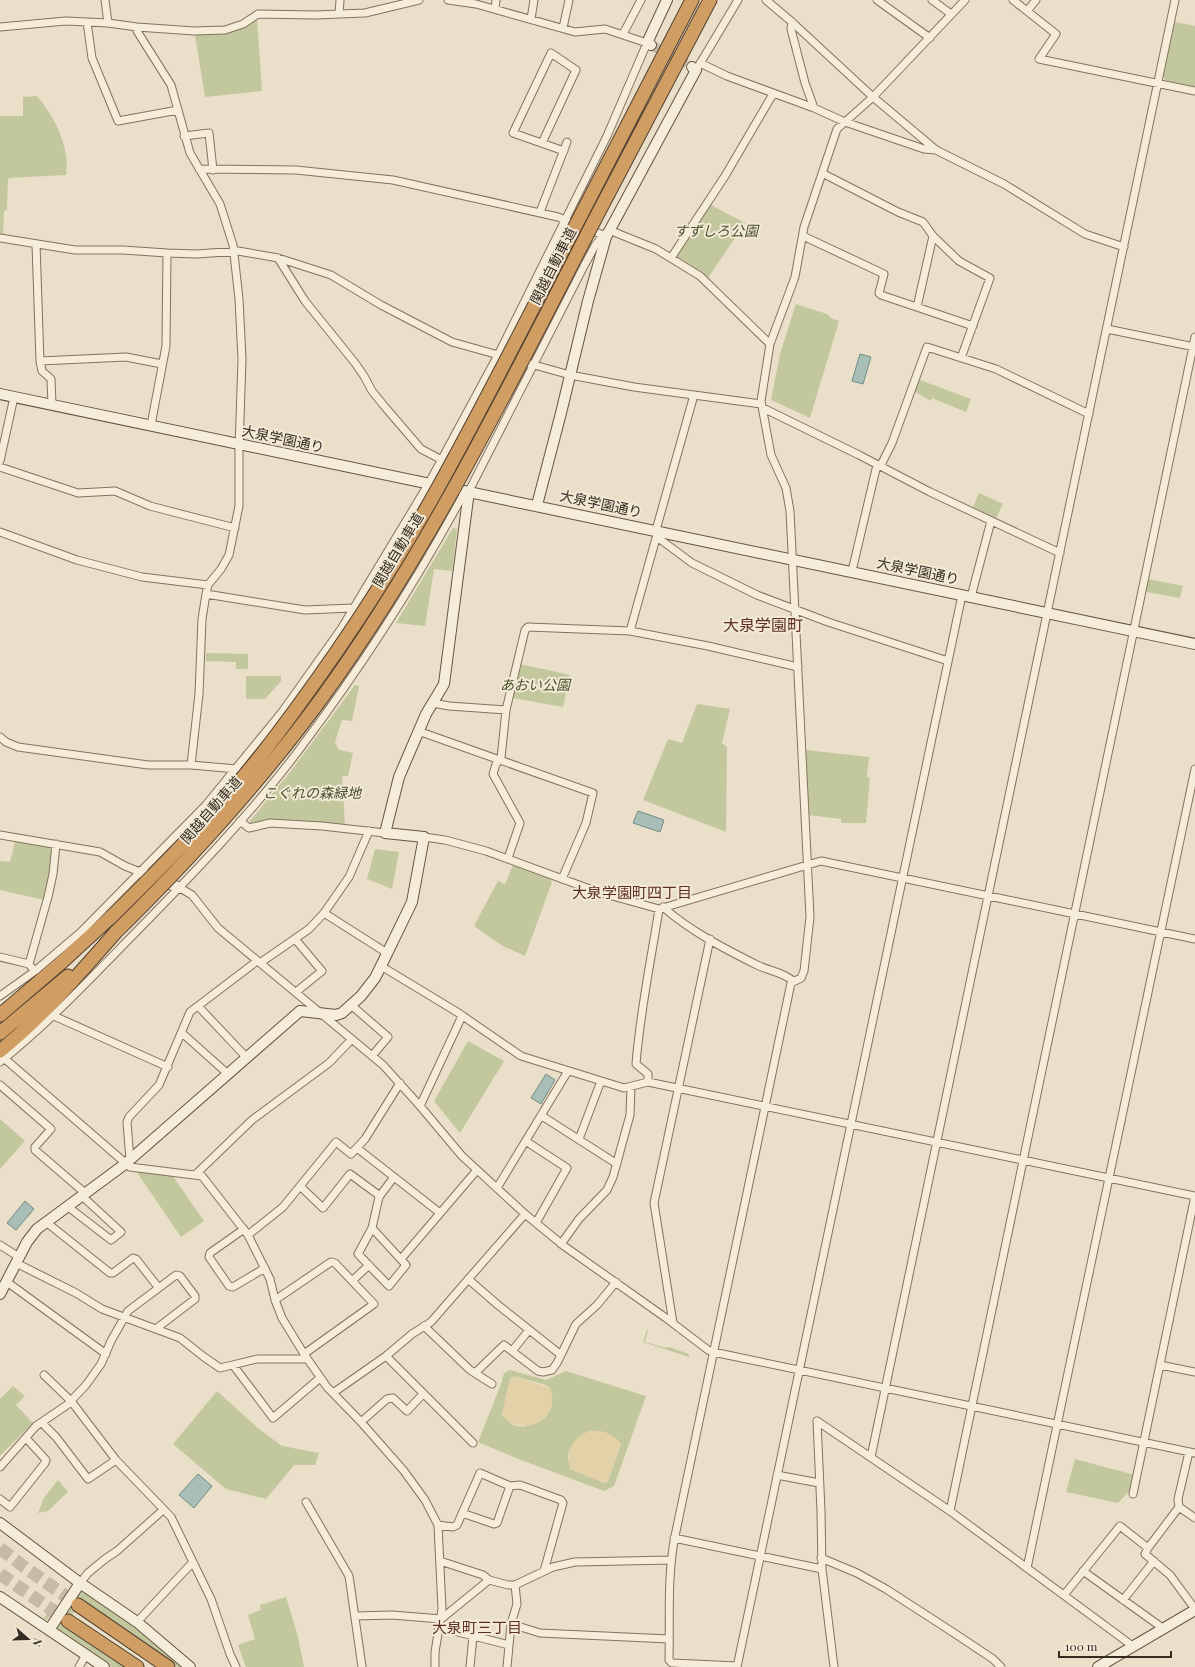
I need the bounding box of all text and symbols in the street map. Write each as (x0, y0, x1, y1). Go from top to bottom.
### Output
park label: すずしろ公園 (674, 221, 760, 240)
street label: 関越自動車道 (525, 224, 580, 308)
street label: 大泉学園通り (240, 420, 326, 457)
street label: 大泉学園通り (558, 485, 644, 522)
street label: 関越自動車道 (368, 509, 427, 591)
street label: 大泉学園通り (875, 552, 961, 589)
district label: 大泉学園町 (723, 614, 803, 635)
park label: あおい公園 (500, 675, 572, 694)
street label: 関越自動車道 (176, 772, 245, 848)
park label: こぐれの森緑地 (263, 783, 363, 802)
district label: 大泉学園町四丁目 (572, 882, 692, 902)
district label: 大泉町三丁目 (432, 1617, 522, 1637)
north arrow (8, 1619, 48, 1659)
scale bar (1059, 1633, 1171, 1659)
text: N (29, 1636, 46, 1649)
text: 100 m (1065, 1638, 1098, 1654)

